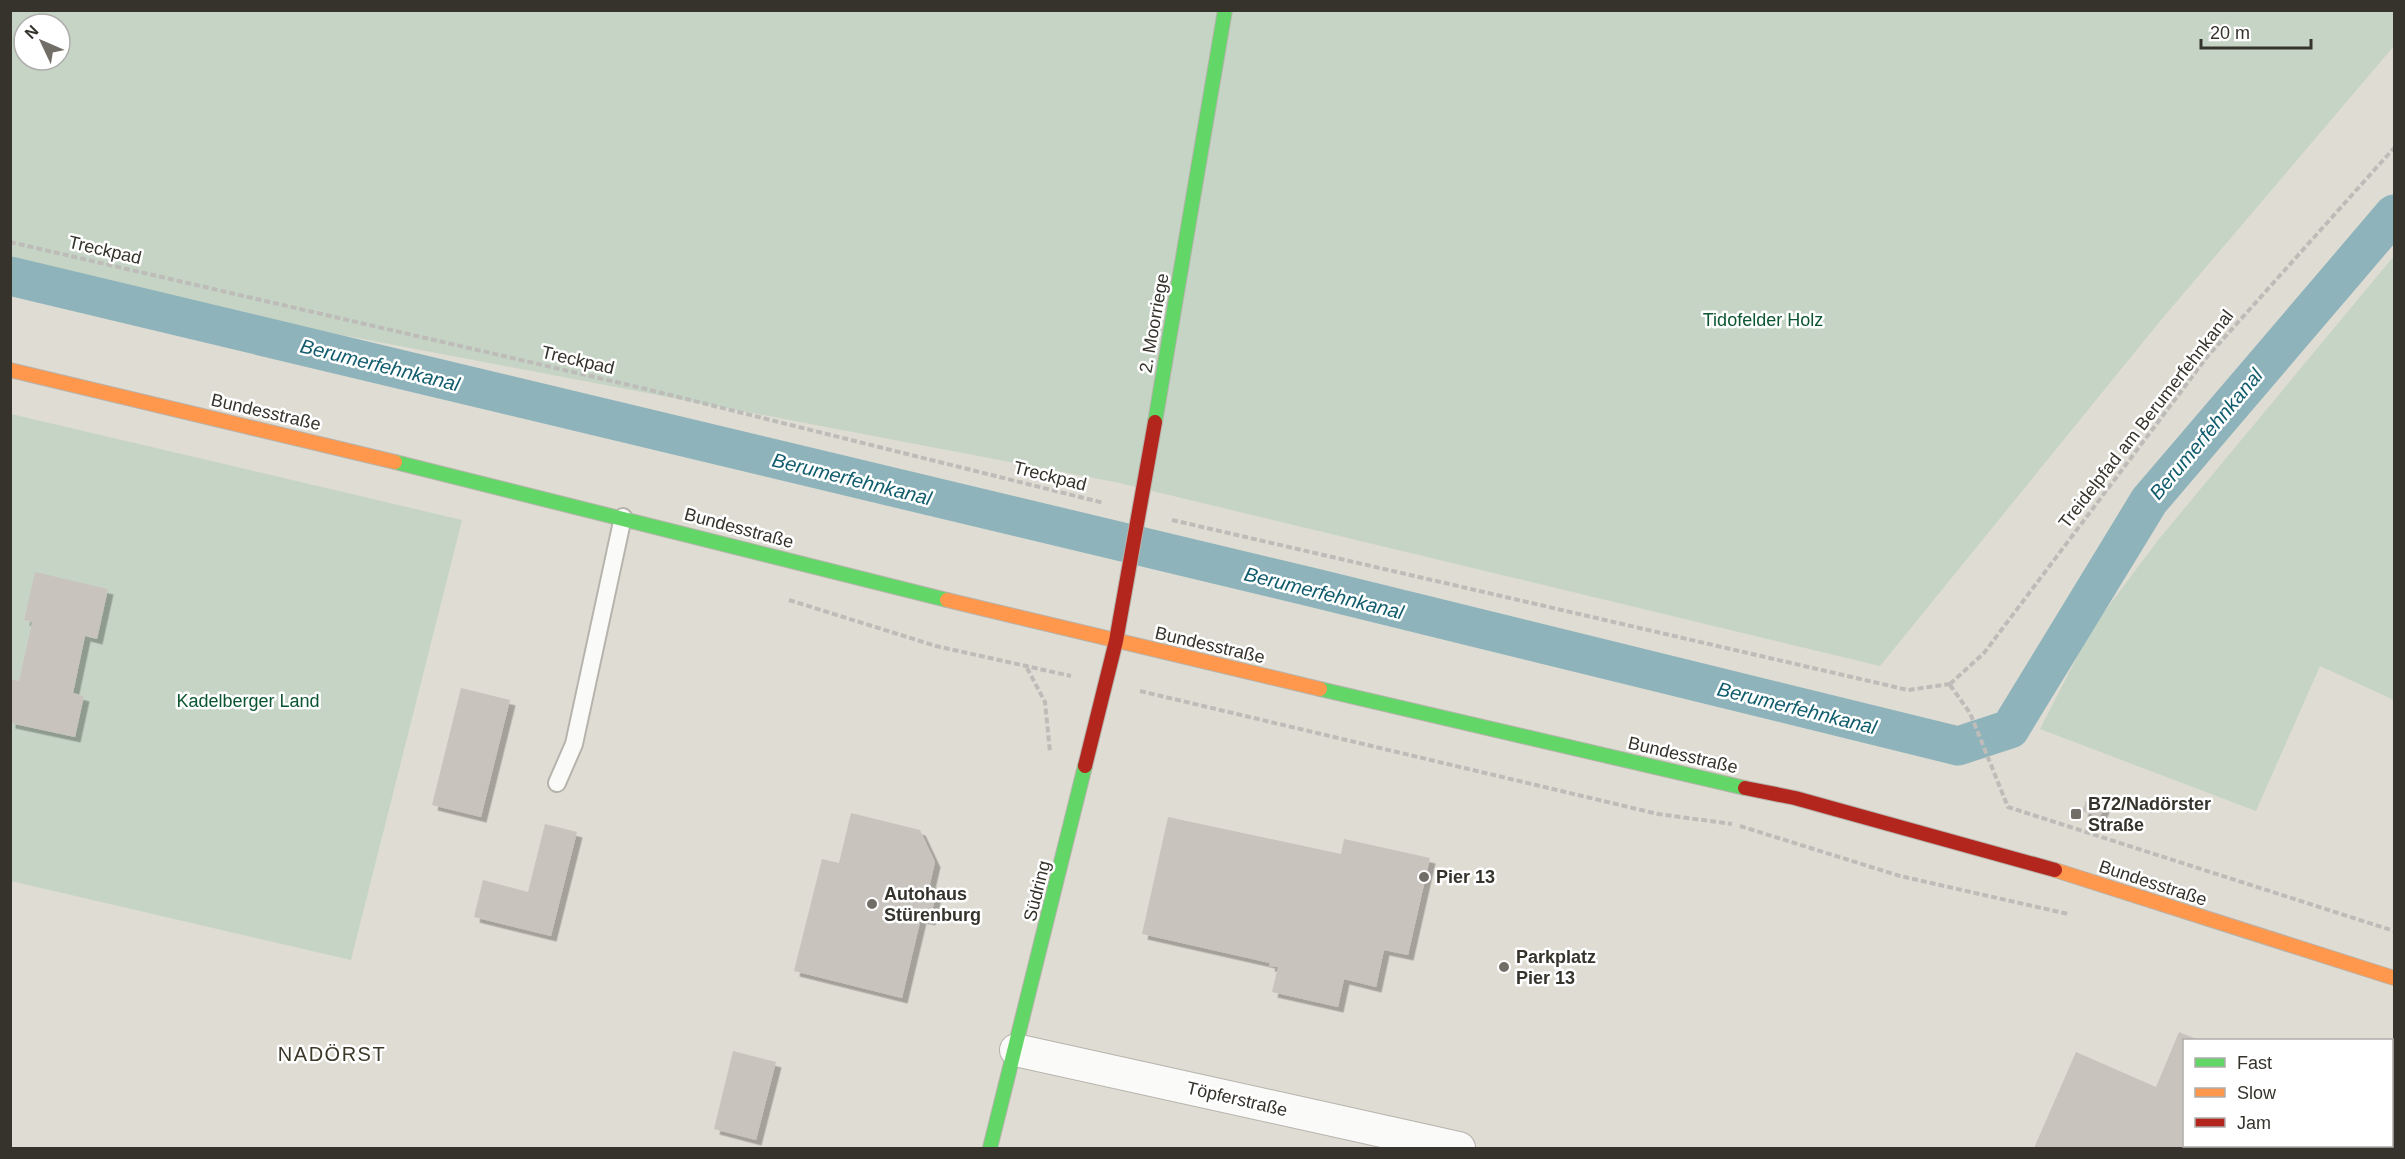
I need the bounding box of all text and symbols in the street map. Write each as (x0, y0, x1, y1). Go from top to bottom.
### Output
north arrow (12, 12, 72, 72)
scale bar (2201, 12, 2310, 50)
text: N (21, 22, 42, 42)
text: 20 m (2210, 23, 2250, 43)
street label: Treckpad (67, 232, 143, 268)
street label: 2. Moorriege (1135, 271, 1173, 375)
street label: Treidelpfad am Berumerfehnkanal (2054, 305, 2238, 533)
park label: Tidofelder Holz (1703, 310, 1823, 330)
water label: Berumerfehnkanal (298, 335, 462, 396)
street label: Treckpad (540, 342, 616, 378)
water label: Berumerfehnkanal (2144, 364, 2268, 504)
street label: Bundesstraße (209, 390, 323, 434)
water label: Berumerfehnkanal (770, 449, 934, 510)
street label: Treckpad (1011, 457, 1089, 495)
street label: Bundesstraße (682, 504, 796, 552)
water label: Berumerfehnkanal (1242, 563, 1406, 624)
street label: Bundesstraße (1153, 623, 1267, 667)
water label: Berumerfehnkanal (1715, 678, 1879, 739)
park label: Kadelberger Land (176, 691, 320, 711)
street label: Bundesstraße (1626, 733, 1740, 777)
place label: B72/Nadörster Straße (2088, 794, 2211, 835)
marker: B72/Nadörster Straße (2069, 807, 2083, 821)
street label: Bundesstraße (2097, 856, 2209, 910)
street label: Südring (1020, 858, 1054, 924)
place label: Pier 13 (1436, 867, 1495, 887)
marker: Pier 13 (1417, 870, 1431, 884)
place label: Autohaus Stürenburg (884, 884, 981, 925)
marker: Autohaus Stürenburg (865, 897, 879, 911)
place label: Parkplatz Pier 13 (1516, 947, 1596, 988)
marker: Parkplatz Pier 13 (1497, 960, 1511, 974)
legend (2183, 1039, 2393, 1147)
district label: NADÖRST (278, 1043, 386, 1065)
text: Fast (2237, 1053, 2272, 1073)
street label: Töpferstraße (1185, 1078, 1289, 1120)
text: Slow (2237, 1083, 2277, 1103)
text: Jam (2237, 1113, 2271, 1133)

